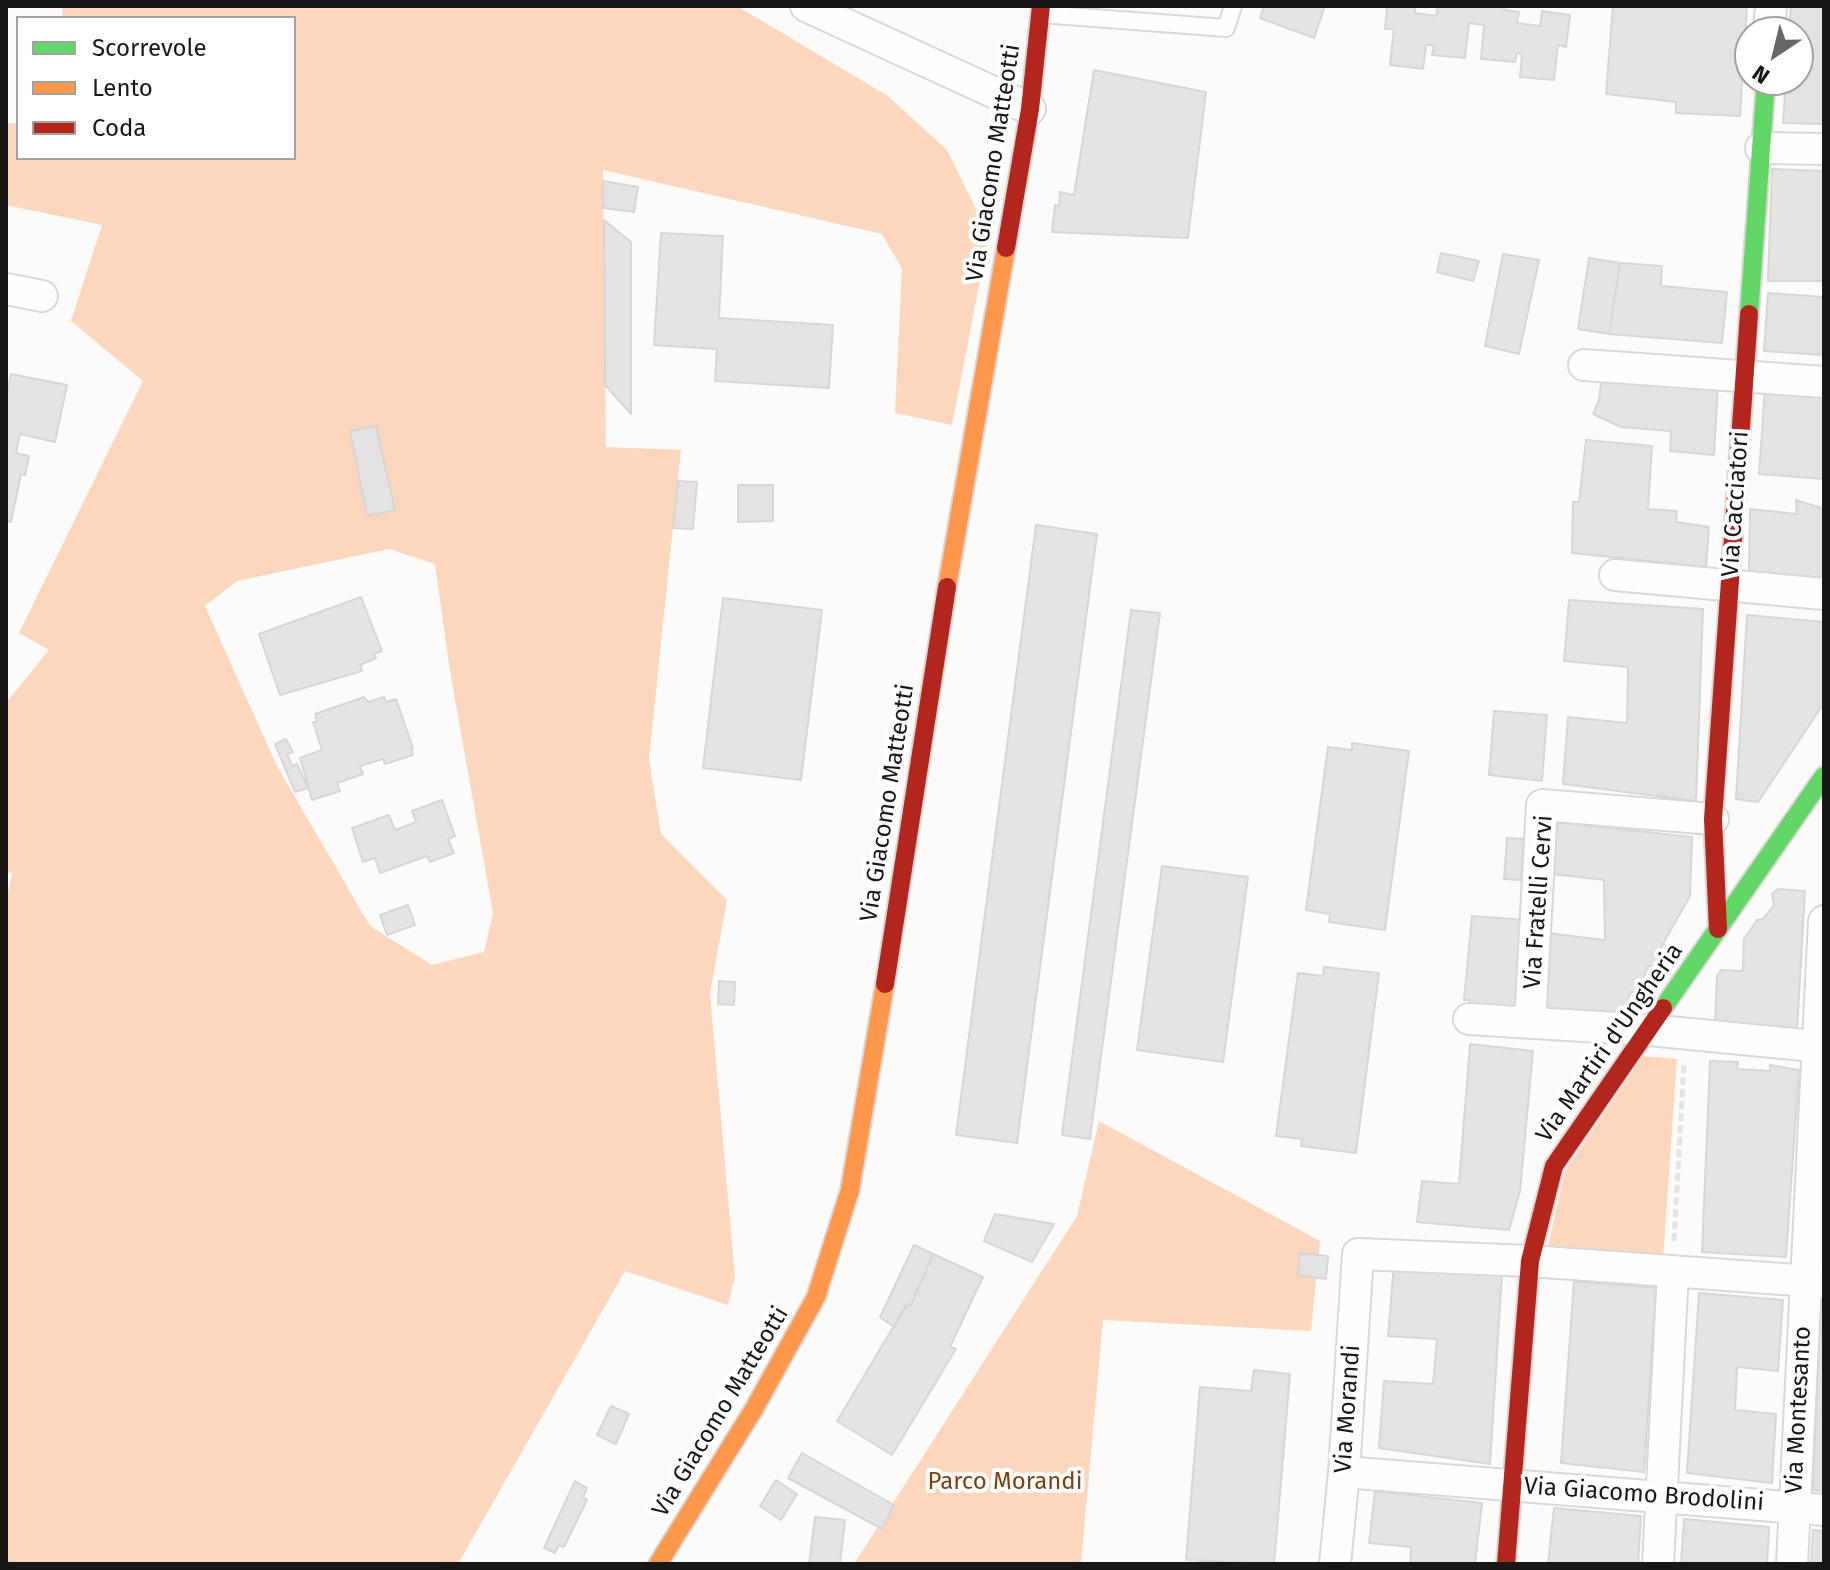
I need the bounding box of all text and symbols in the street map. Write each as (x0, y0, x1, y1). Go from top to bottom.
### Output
legend (16, 16, 296, 160)
north arrow (1734, 16, 1814, 96)
text: Scorrevole (92, 34, 207, 62)
street label: Via Giacomo Matteotti (961, 42, 1027, 284)
text: N (1747, 59, 1775, 90)
text: Lento (92, 74, 153, 102)
text: Coda (92, 114, 146, 142)
street label: Via Cacciatori (1717, 430, 1755, 578)
street label: Via Giacomo Matteotti (855, 682, 921, 924)
street label: Via Fratelli Cervi (1519, 814, 1559, 990)
street label: Via Martiri d'Ungheria (1530, 938, 1690, 1148)
street label: Via Giacomo Matteotti (647, 1302, 795, 1522)
street label: Via Montesanto (1780, 1325, 1818, 1495)
street label: Via Morandi (1329, 1344, 1367, 1474)
park label: Parco Morandi (928, 1468, 1082, 1496)
street label: Via Giacomo Brodolini (1523, 1472, 1765, 1518)

